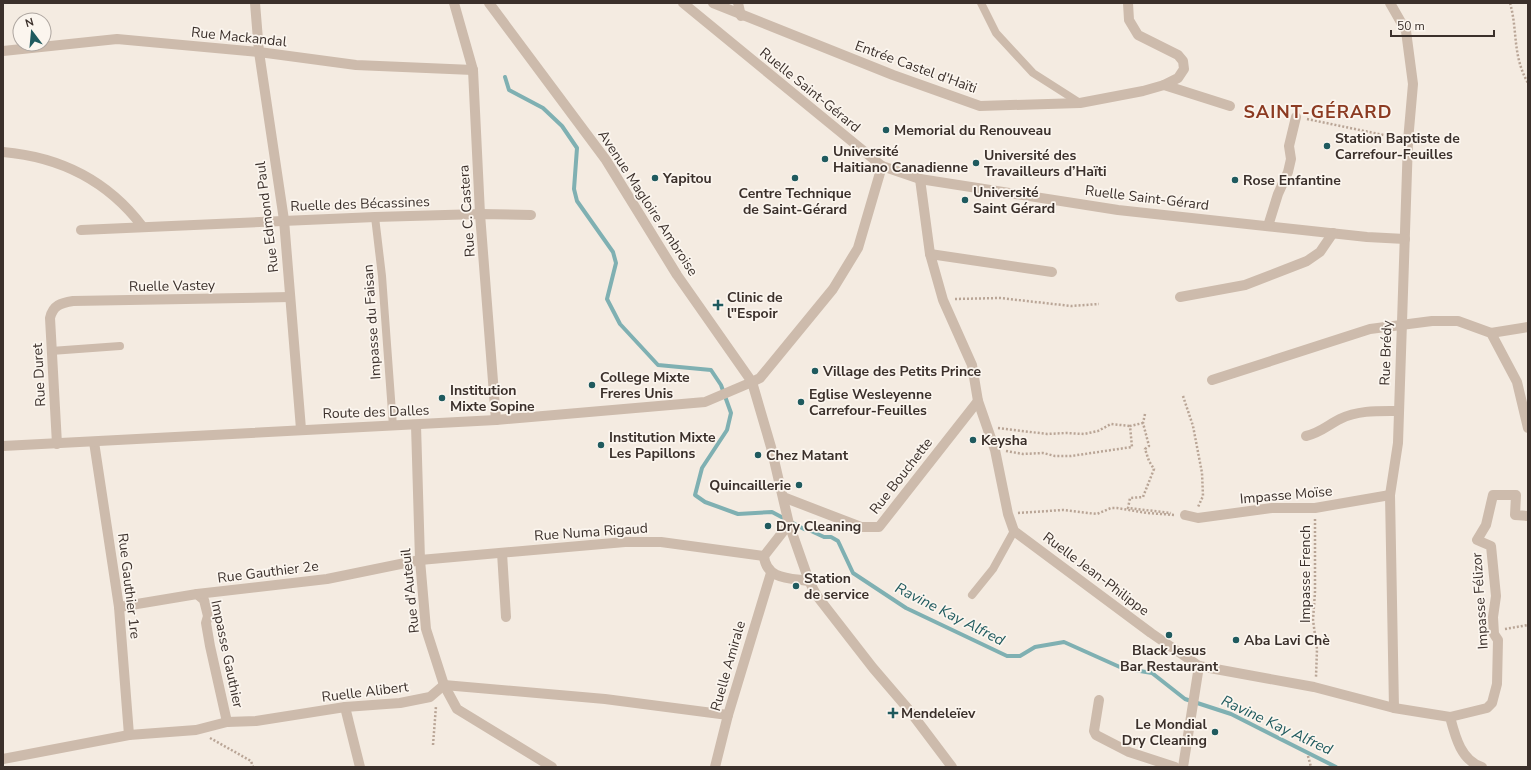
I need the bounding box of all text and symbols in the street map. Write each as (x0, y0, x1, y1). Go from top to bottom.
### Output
north arrow (12, 12, 52, 52)
scale bar (1391, 12, 1494, 38)
text: N (23, 15, 35, 31)
text: 50 m (1397, 18, 1425, 34)
street label: Rue Mackandal (190, 23, 289, 52)
street label: Entrée Castel d'Haïti (852, 36, 980, 98)
street label: Ruelle Saint-Gérard (755, 43, 865, 137)
district label: SAINT-GÉRARD (1244, 100, 1392, 124)
place label: Memorial du Renouveau (894, 121, 1051, 140)
marker: Memorial du Renouveau (881, 125, 891, 135)
street label: Avenue Magloire Ambroise (594, 126, 702, 280)
place label: Station Baptiste de Carrefour-Feuilles (1335, 129, 1460, 164)
marker: Station Baptiste de Carrefour-Feuilles (1322, 141, 1332, 151)
place label: Université Haitiano Canadienne (833, 142, 968, 177)
place label: Université des Travailleurs d’Haïti (984, 146, 1107, 181)
marker: Université Haitiano Canadienne (820, 154, 830, 164)
marker: Université des Travailleurs d’Haïti (971, 158, 981, 168)
street label: Rue Edmond Paul (251, 159, 283, 274)
street label: Rue C. Castera (454, 164, 480, 258)
place label: Yapitou (662, 169, 712, 188)
place label: Rose Enfantine (1243, 171, 1341, 190)
marker: Yapitou (650, 173, 660, 183)
marker: Centre Technique de Saint-Gérard (790, 173, 800, 183)
marker: Rose Enfantine (1230, 175, 1240, 185)
street label: Ruelle Saint-Gérard (1084, 181, 1210, 215)
place label: Université Saint Gérard (973, 183, 1055, 218)
place label: Centre Technique de Saint-Gérard (739, 184, 852, 219)
street label: Ruelle des Bécassines (290, 192, 430, 216)
marker: Université Saint Gérard (960, 195, 970, 205)
street label: Impasse du Faisan (358, 264, 386, 380)
street label: Ruelle Vastey (129, 276, 216, 296)
place label: Clinic de l"Espoir (727, 288, 783, 323)
marker: Clinic de l"Espoir (712, 299, 724, 311)
street label: Rue Brédy (1375, 319, 1397, 386)
street label: Rue Duret (28, 343, 50, 407)
place label: Village des Petits Prince (822, 362, 982, 381)
marker: Village des Petits Prince (810, 366, 820, 376)
place label: College Mixte Freres Unis (600, 368, 690, 403)
marker: College Mixte Freres Unis (587, 380, 597, 390)
place label: Institution Mixte Sopine (450, 381, 535, 416)
place label: Eglise Wesleyenne Carrefour-Feuilles (809, 385, 932, 420)
marker: Institution Mixte Sopine (437, 393, 447, 403)
marker: Eglise Wesleyenne Carrefour-Feuilles (796, 397, 806, 407)
street label: Route des Dalles (322, 401, 430, 423)
place label: Institution Mixte Les Papillons (609, 428, 716, 463)
place label: Keysha (981, 431, 1028, 450)
street label: Rue Bouchette (865, 434, 937, 518)
marker: Keysha (968, 435, 978, 445)
marker: Institution Mixte Les Papillons (596, 440, 606, 450)
place label: Chez Matant (766, 446, 849, 465)
marker: Chez Matant (753, 450, 763, 460)
place label: Quincaillerie (709, 476, 791, 495)
marker: Quincaillerie (794, 480, 804, 490)
street label: Impasse Moïse (1239, 481, 1333, 509)
place label: Dry Cleaning (776, 517, 861, 536)
street label: Rue Numa Rigaud (534, 519, 648, 545)
marker: Dry Cleaning (763, 521, 773, 531)
street label: Impasse French (1296, 525, 1315, 623)
street label: Ruelle Jean-Philippe (1039, 528, 1153, 620)
street label: Rue Gauthier 1re (113, 532, 145, 640)
street label: Rue d'Auteuil (396, 547, 424, 634)
street label: Impasse Félizor (1467, 552, 1493, 650)
street label: Rue Gauthier 2e (216, 556, 320, 588)
place label: Station de service (804, 569, 870, 604)
water label: Ravine Kay Alfred (892, 578, 1008, 650)
marker: Station de service (791, 581, 801, 591)
street label: Impasse Gauthier (206, 598, 248, 710)
street label: Ruelle Amirale (706, 619, 750, 713)
marker: Black Jesus Bar Restaurant (1164, 630, 1174, 640)
place label: Aba Lavi Chè (1244, 631, 1330, 650)
marker: Aba Lavi Chè (1231, 635, 1241, 645)
place label: Black Jesus Bar Restaurant (1120, 641, 1219, 676)
street label: Ruelle Alibert (320, 677, 410, 707)
water label: Ravine Kay Alfred (1218, 690, 1336, 760)
place label: Mendeleïev (901, 704, 976, 723)
marker: Mendeleïev (888, 708, 898, 718)
place label: Le Mondial Dry Cleaning (1122, 715, 1208, 750)
marker: Le Mondial Dry Cleaning (1210, 727, 1220, 737)

